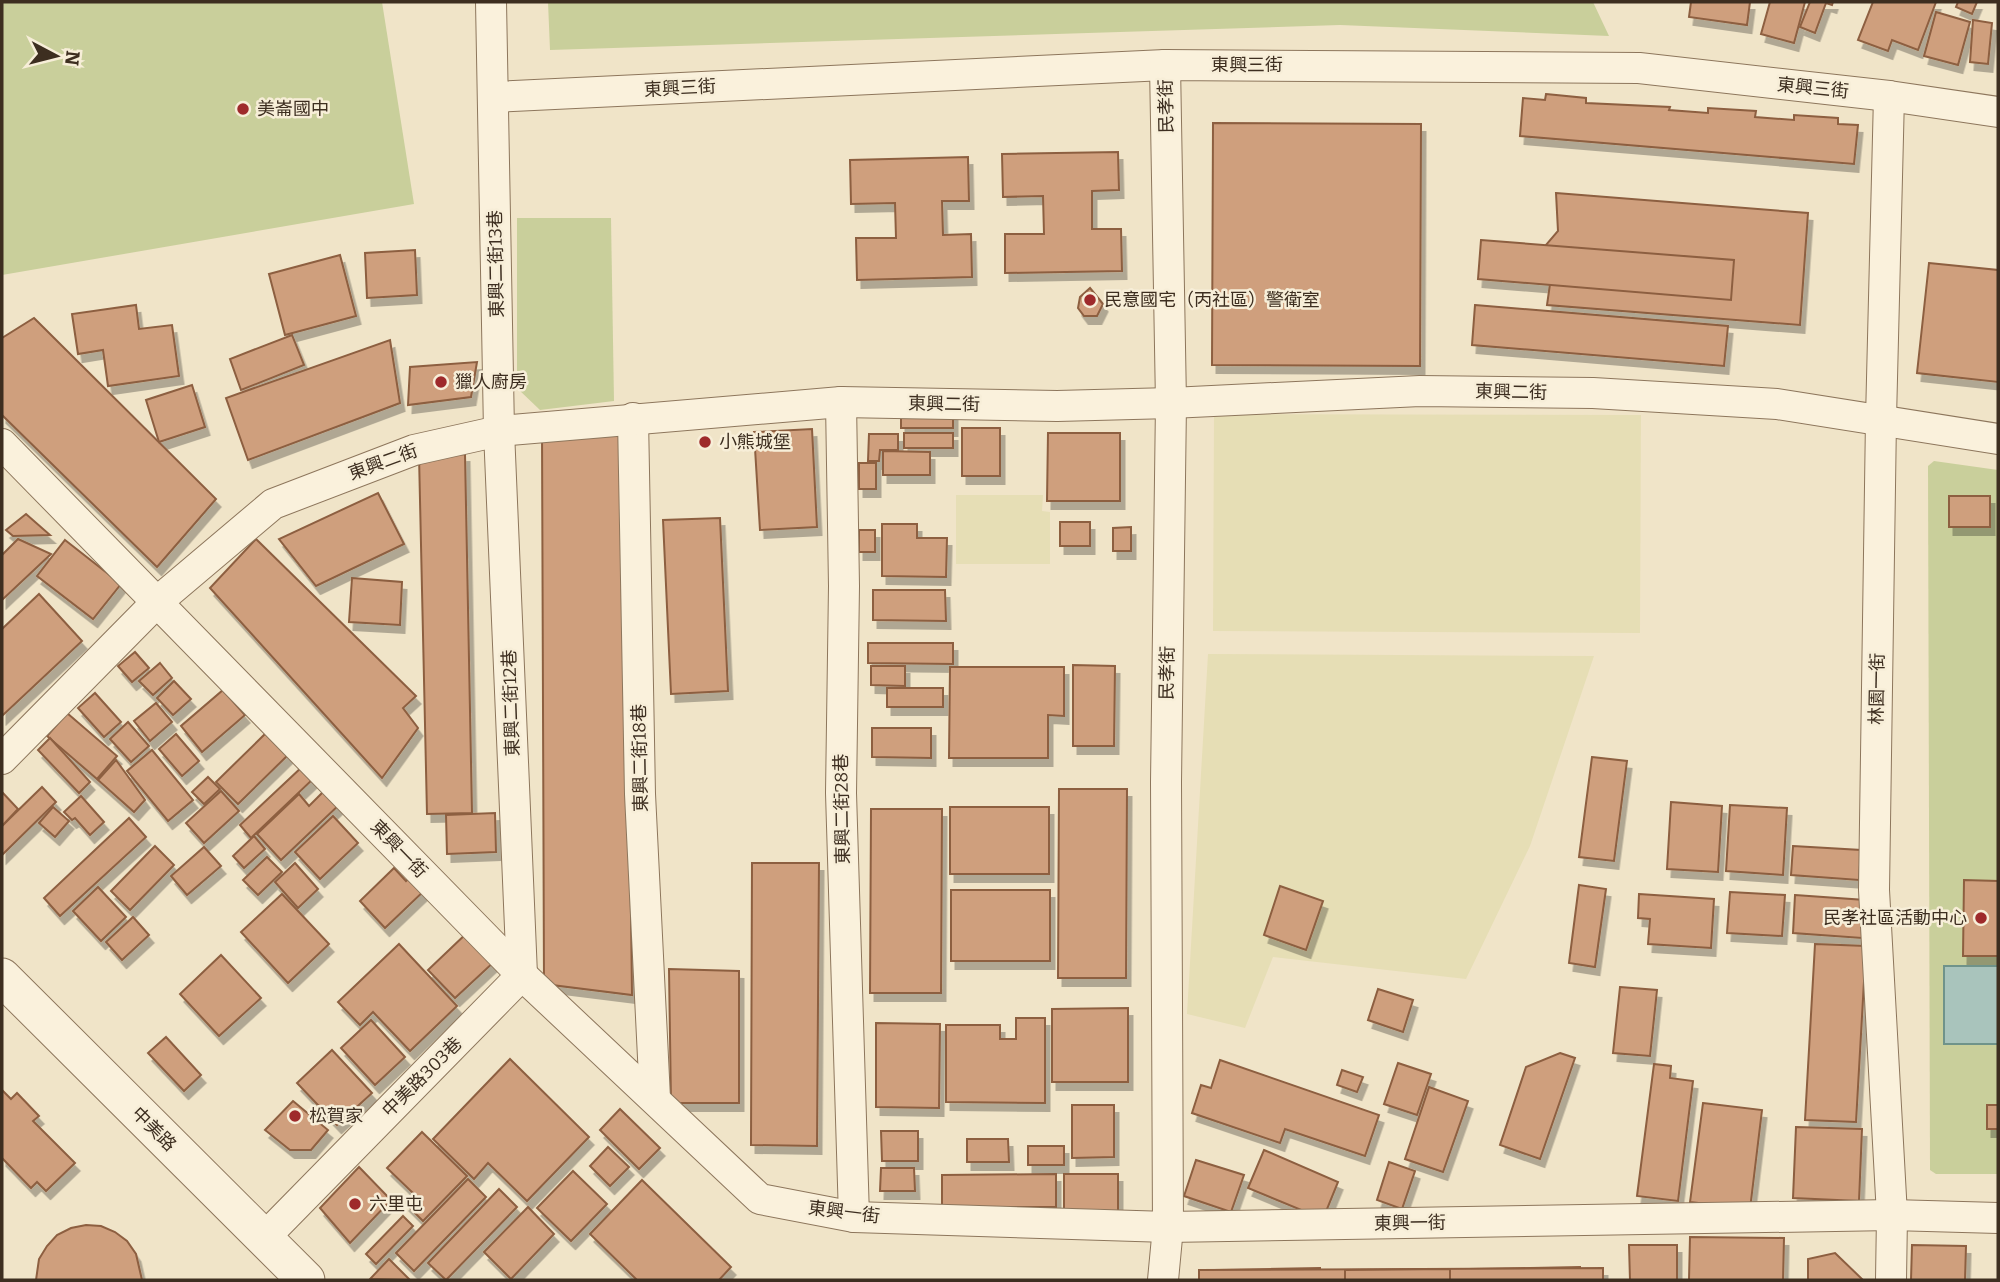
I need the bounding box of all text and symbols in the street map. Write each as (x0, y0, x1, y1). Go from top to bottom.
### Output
north arrow (21, 21, 91, 91)
text: N (60, 49, 85, 67)
street label: 東興三街 (1211, 54, 1283, 76)
street label: 東興三街 (1776, 73, 1850, 103)
street label: 東興三街 (643, 75, 717, 101)
street label: 民孝街 (1155, 79, 1177, 133)
place label: 美崙國中 (257, 98, 329, 120)
marker: 美崙國中 (235, 101, 251, 117)
street label: 東興二街13巷 (484, 210, 508, 318)
place label: 民意國宅（丙社區）警衛室 (1104, 289, 1320, 311)
marker: 民意國宅（丙社區）警衛室 (1082, 292, 1098, 308)
place label: 獵人廚房 (455, 371, 527, 393)
marker: 獵人廚房 (433, 374, 449, 390)
street label: 東興二街 (1475, 380, 1547, 404)
street label: 東興二街 (908, 392, 980, 416)
place label: 小熊城堡 (719, 431, 791, 453)
marker: 小熊城堡 (697, 434, 713, 450)
street label: 東興二街 (345, 439, 421, 485)
street label: 民孝街 (1156, 646, 1178, 700)
street label: 東興二街12巷 (498, 649, 524, 757)
street label: 林園一街 (1865, 653, 1889, 725)
street label: 東興二街18巷 (628, 704, 652, 812)
street label: 東興二街28巷 (830, 754, 854, 864)
street label: 東興一街 (366, 815, 432, 883)
place label: 民孝社區活動中心 (1823, 907, 1967, 929)
marker: 民孝社區活動中心 (1973, 910, 1989, 926)
street label: 中美路303巷 (377, 1032, 467, 1122)
street label: 中美路 (127, 1102, 181, 1156)
place label: 松賀家 (309, 1105, 363, 1127)
marker: 松賀家 (287, 1108, 303, 1124)
place label: 六里屯 (369, 1193, 423, 1215)
marker: 六里屯 (347, 1196, 363, 1212)
street label: 東興一街 (807, 1197, 881, 1227)
street label: 東興一街 (1374, 1211, 1446, 1235)

